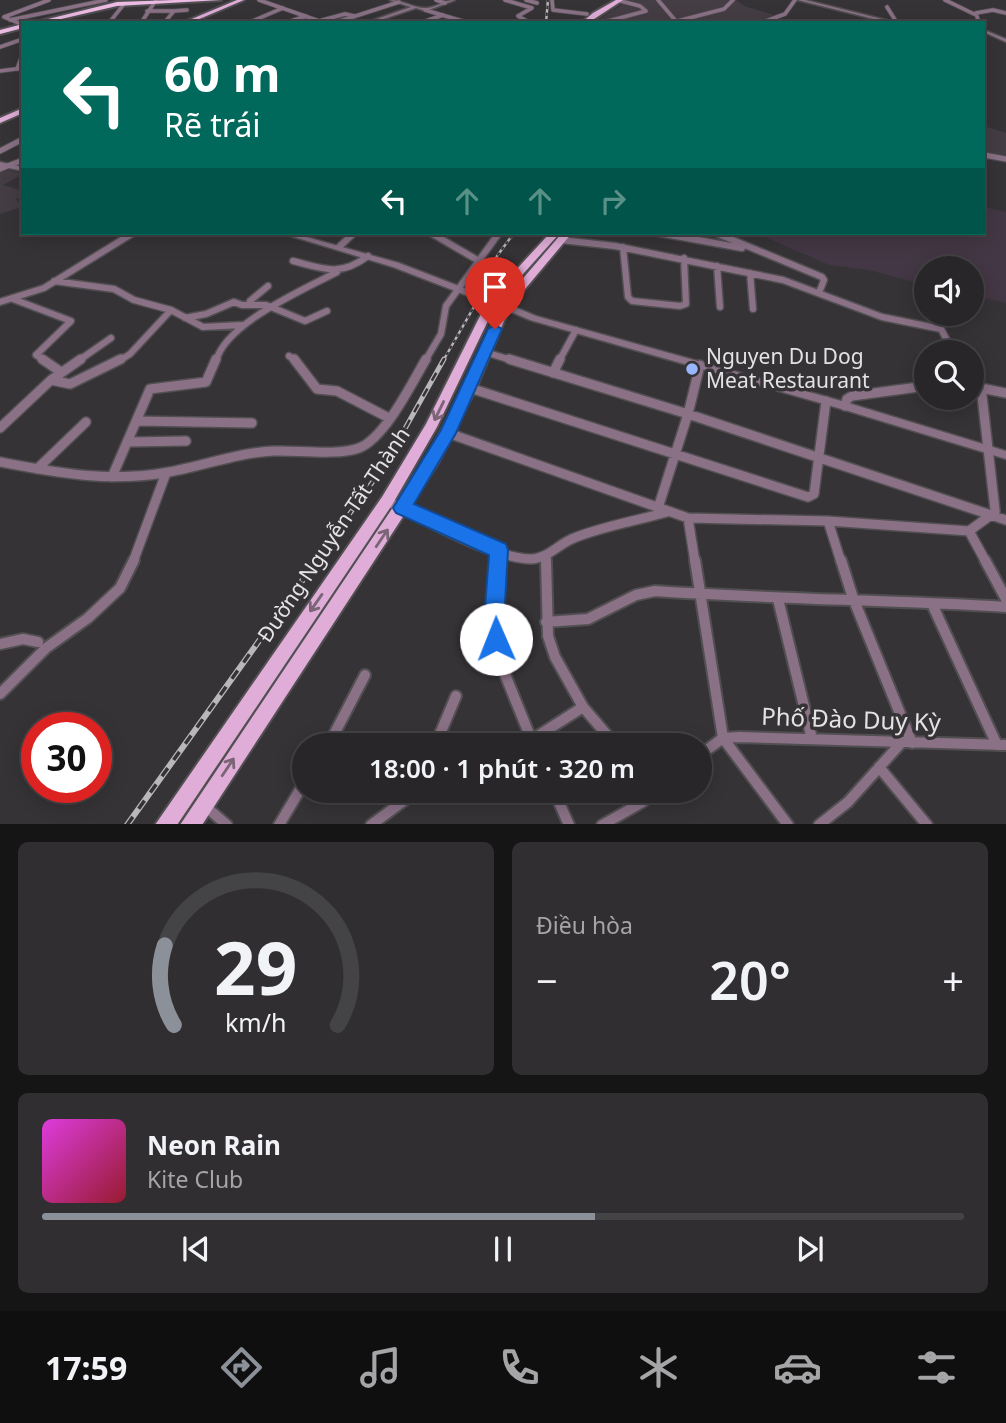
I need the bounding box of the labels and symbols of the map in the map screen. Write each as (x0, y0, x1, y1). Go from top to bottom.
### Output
pin (465, 257, 525, 329)
place label: Nguyen Du Dog Meat Restaurant (706, 342, 870, 394)
marker: Nguyen Du Dog Meat Restaurant (684, 361, 700, 377)
one-way arrow (431, 400, 445, 421)
street label: Đường Nguyễn Tất Thành (251, 421, 416, 647)
one-way arrow (375, 529, 389, 548)
one-way arrow (309, 593, 323, 612)
position arrow (459, 602, 533, 676)
street label: Phố Đào Duy Kỳ (761, 699, 942, 738)
speed limit sign: 30 (21, 712, 112, 803)
one-way arrow (221, 758, 235, 778)

